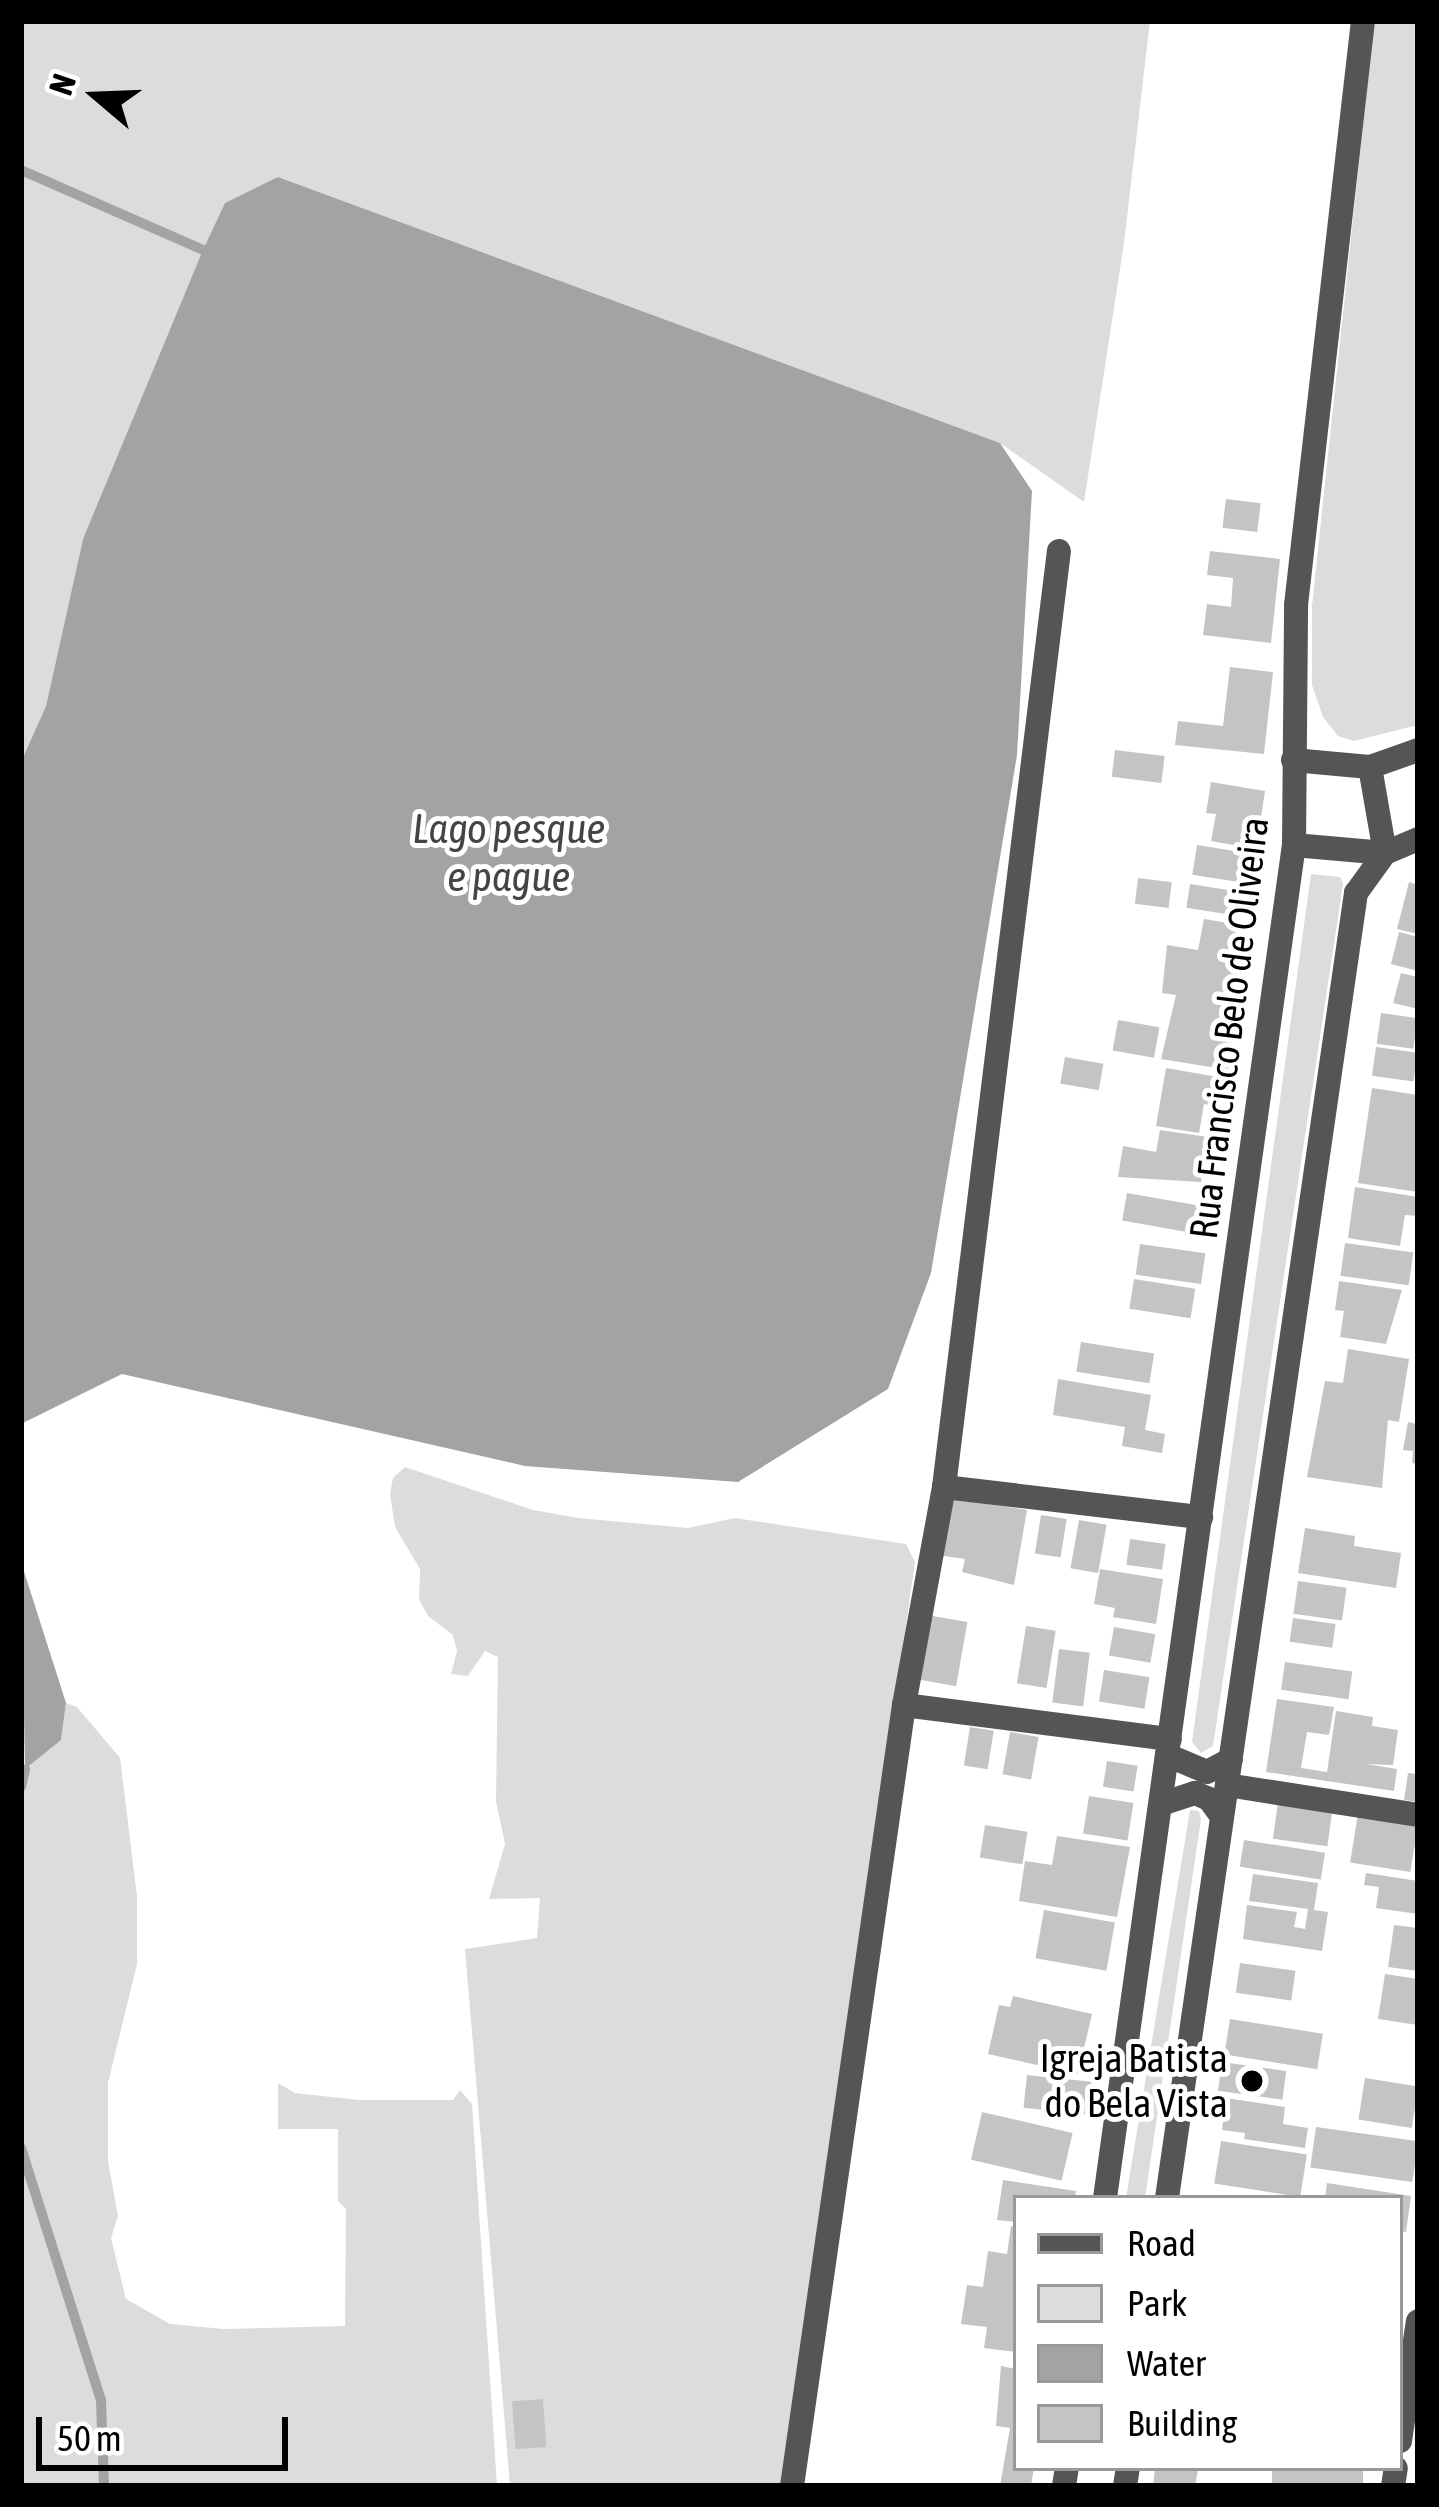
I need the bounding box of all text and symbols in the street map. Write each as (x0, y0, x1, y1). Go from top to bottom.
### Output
north arrow (36, 36, 156, 156)
text: N (41, 69, 83, 100)
water label: Lago pesque e pague (412, 803, 606, 902)
street label: Rua Francisco Belo de Oliveira (1180, 815, 1278, 1241)
place label: Igreja Batista do Bela Vista (1040, 2036, 1228, 2127)
marker: Igreja Batista do Bela Vista (1239, 2068, 1265, 2094)
legend (1013, 2195, 1403, 2471)
text: Road (1127, 2222, 1196, 2264)
text: Park (1127, 2282, 1187, 2324)
text: Water (1127, 2342, 1206, 2384)
scale bar (42, 2393, 294, 2467)
text: Building (1127, 2402, 1237, 2444)
text: 50 m (57, 2417, 122, 2459)

